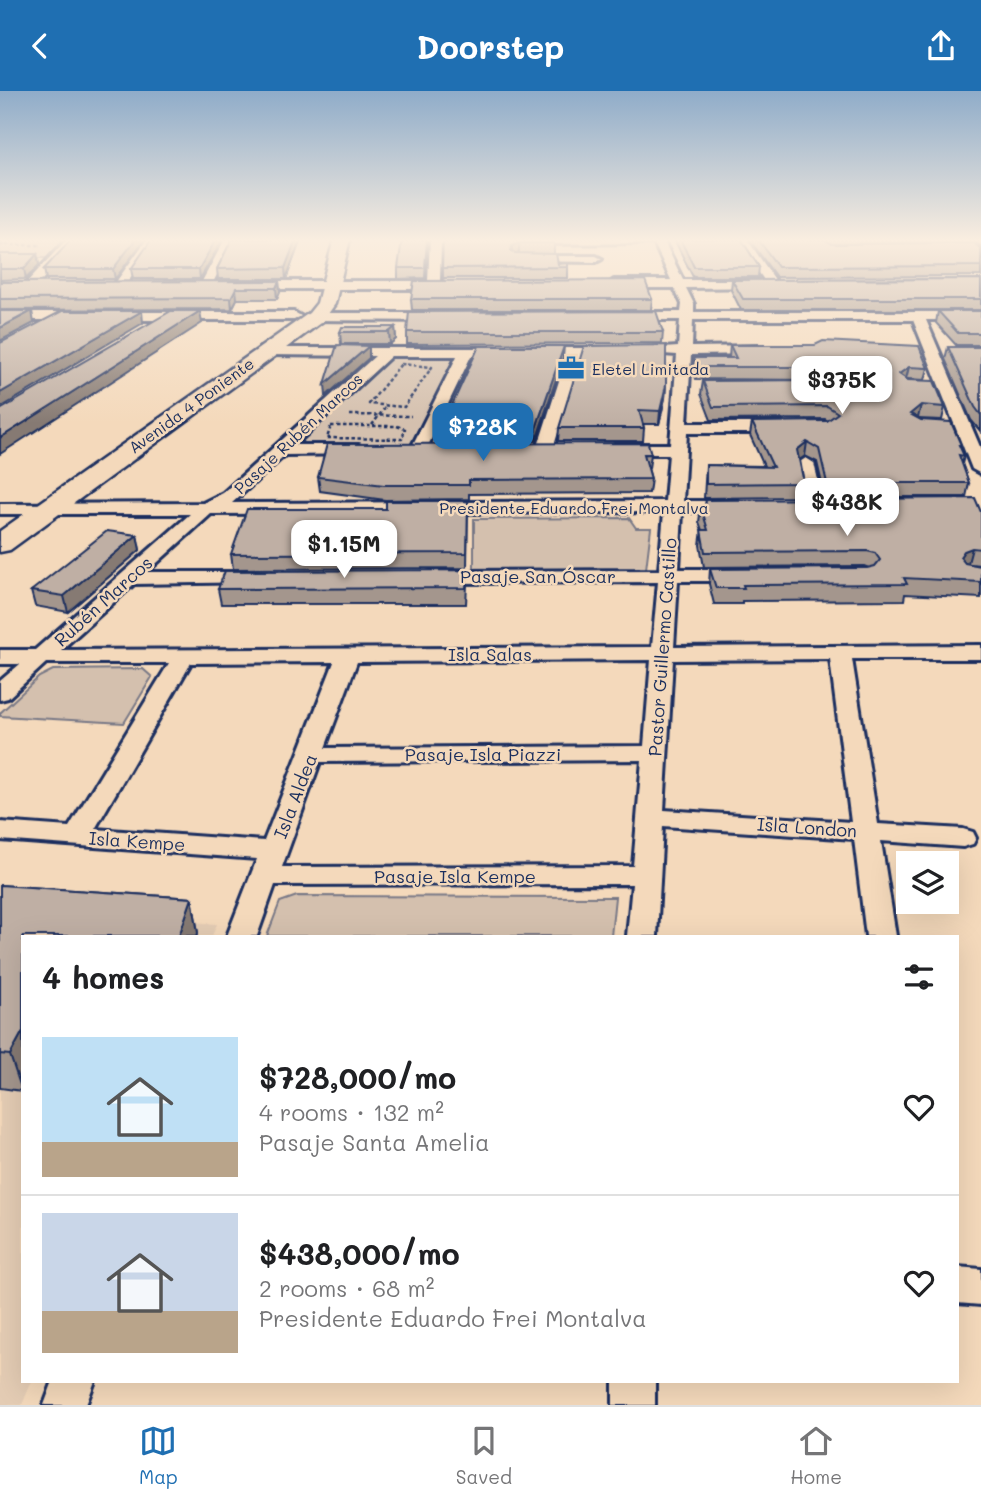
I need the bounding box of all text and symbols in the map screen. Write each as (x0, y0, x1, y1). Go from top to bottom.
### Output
text: Doorstep (416, 25, 565, 67)
icon: back (21, 27, 59, 65)
icon: share (922, 27, 960, 65)
street label: Avenida 4 Poniente (124, 352, 258, 458)
office icon: Eletel Limitada (556, 353, 586, 383)
pin: $375K (793, 357, 891, 416)
place label: Eletel Limitada (592, 358, 709, 379)
text: $375K (807, 364, 877, 394)
street label: Pasaje Rubén Marcos (229, 368, 367, 498)
pin: $728K (434, 403, 532, 463)
text: $728K (448, 411, 518, 441)
pin: $438K (798, 479, 896, 538)
text: $438K (811, 486, 883, 516)
street label: Presidente Eduardo Frei Montalva (439, 497, 709, 518)
pin: $1.15M (287, 521, 401, 580)
text: $1.15M (307, 528, 381, 558)
street label: Pastor Guillermo Castillo (642, 537, 682, 757)
street label: Rubén Marcos (49, 550, 157, 652)
street label: Pasaje San Óscar (460, 564, 616, 588)
street label: Isla Salas (448, 642, 532, 666)
street label: Pasaje Isla Piazzi (405, 742, 561, 766)
street label: Isla Aldea (268, 750, 322, 842)
street label: Isla London (756, 812, 858, 842)
street label: Isla Kempe (88, 826, 186, 856)
map controls (896, 851, 959, 914)
button: layers (896, 851, 959, 914)
street label: Pasaje Isla Kempe (374, 864, 536, 888)
text: 4 homes (42, 957, 164, 997)
icon: filters (900, 958, 938, 996)
text: $728,000/mo (259, 1057, 456, 1097)
icon: home (98, 1065, 182, 1149)
icon: heart (900, 1088, 938, 1126)
text: 4 rooms · 132 m² (259, 1097, 444, 1127)
text: Pasaje Santa Amelia (259, 1127, 490, 1157)
text: $438,000/mo (259, 1233, 460, 1273)
icon: home (98, 1241, 182, 1325)
icon: heart (900, 1264, 938, 1302)
text: 2 rooms · 68 m² (259, 1273, 434, 1303)
text: Presidente Eduardo Frei Montalva (259, 1303, 647, 1333)
tab: Map (139, 1422, 178, 1489)
tab: Saved (456, 1422, 512, 1489)
tab: Home (790, 1422, 842, 1489)

